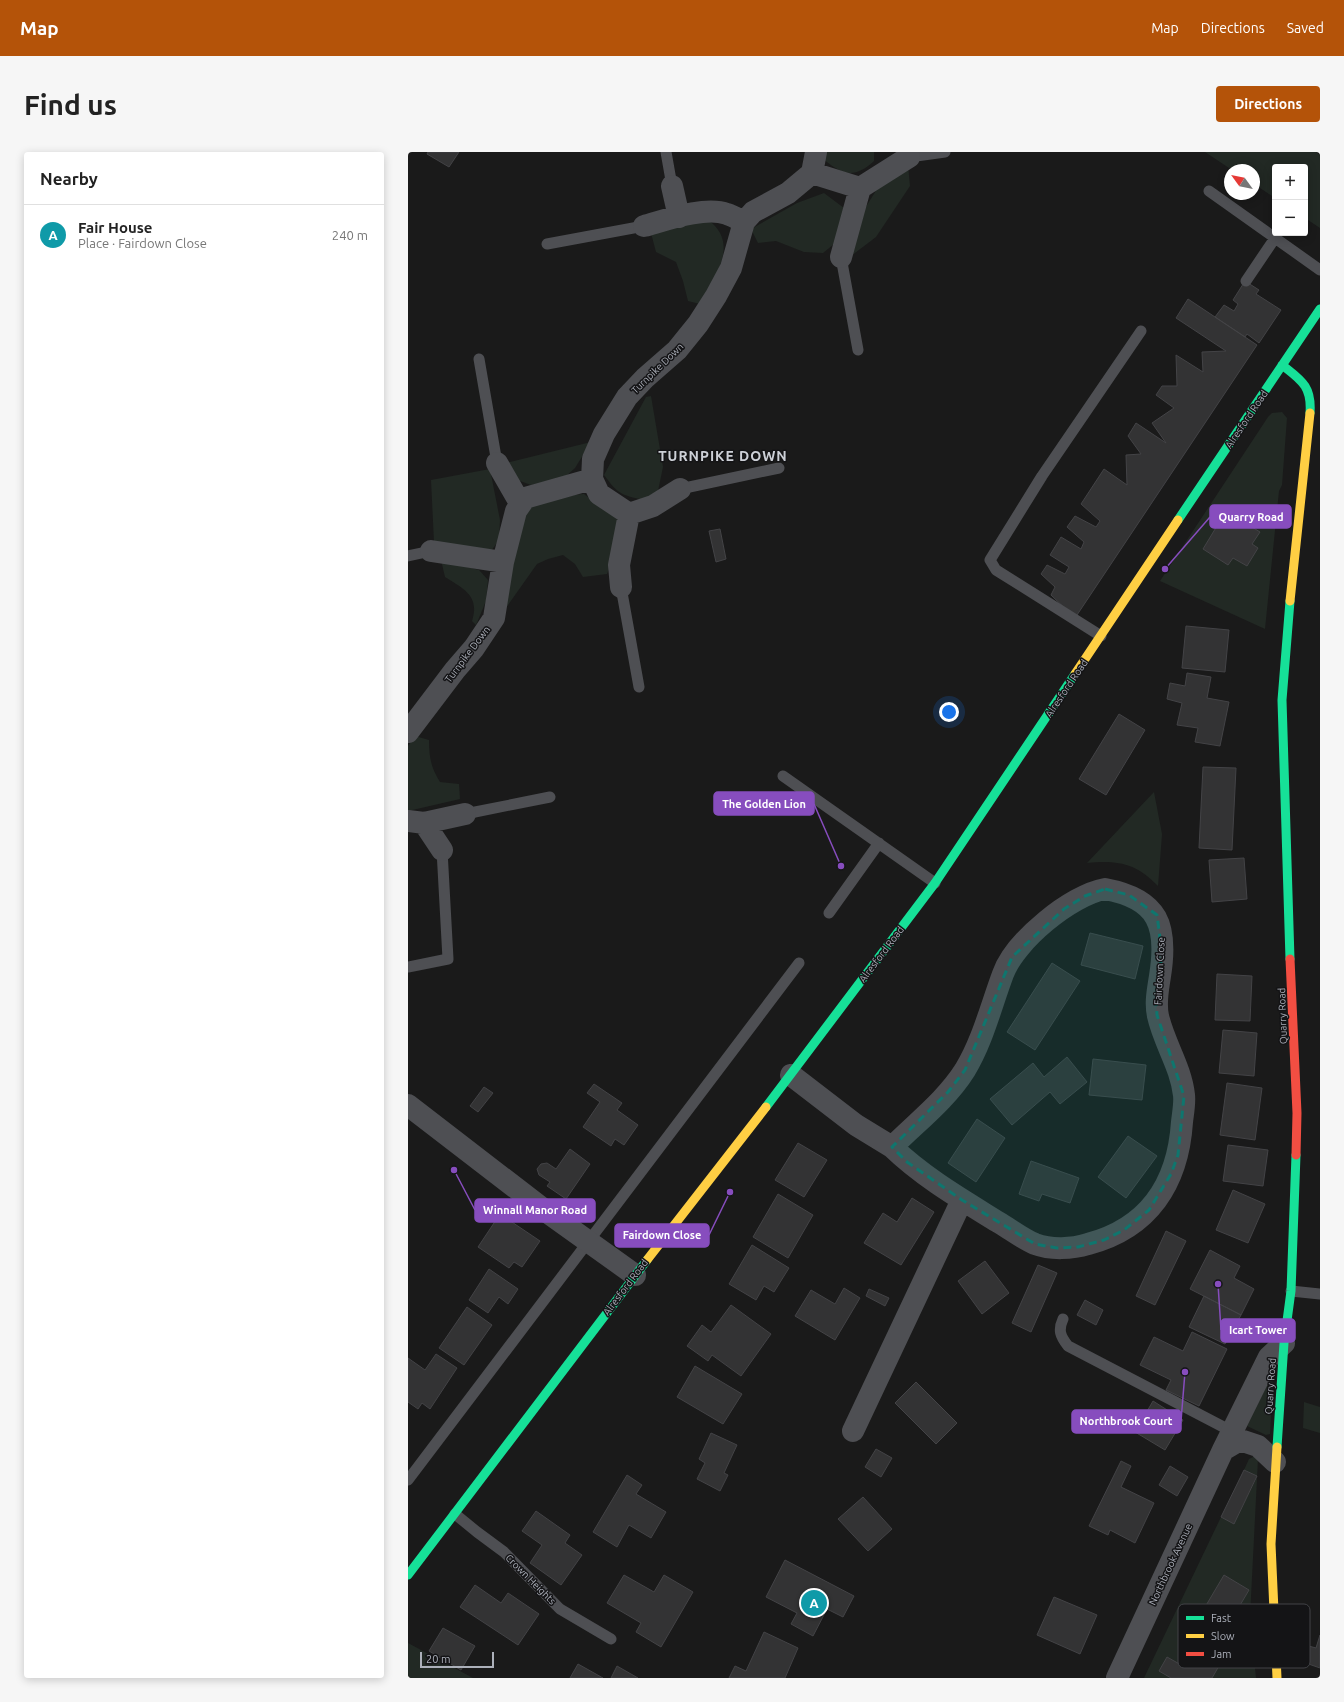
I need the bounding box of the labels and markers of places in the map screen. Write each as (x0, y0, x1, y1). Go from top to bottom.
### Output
callout: Quarry Road (1210, 505, 1291, 528)
callout: The Golden Lion (714, 792, 814, 815)
callout: Winnall Manor Road (475, 1199, 595, 1222)
callout: Fairdown Close (615, 1224, 709, 1247)
callout: Icart Tower (1221, 1319, 1295, 1342)
callout: Northbrook Court (1072, 1410, 1181, 1433)
pin: A (801, 1588, 827, 1618)

